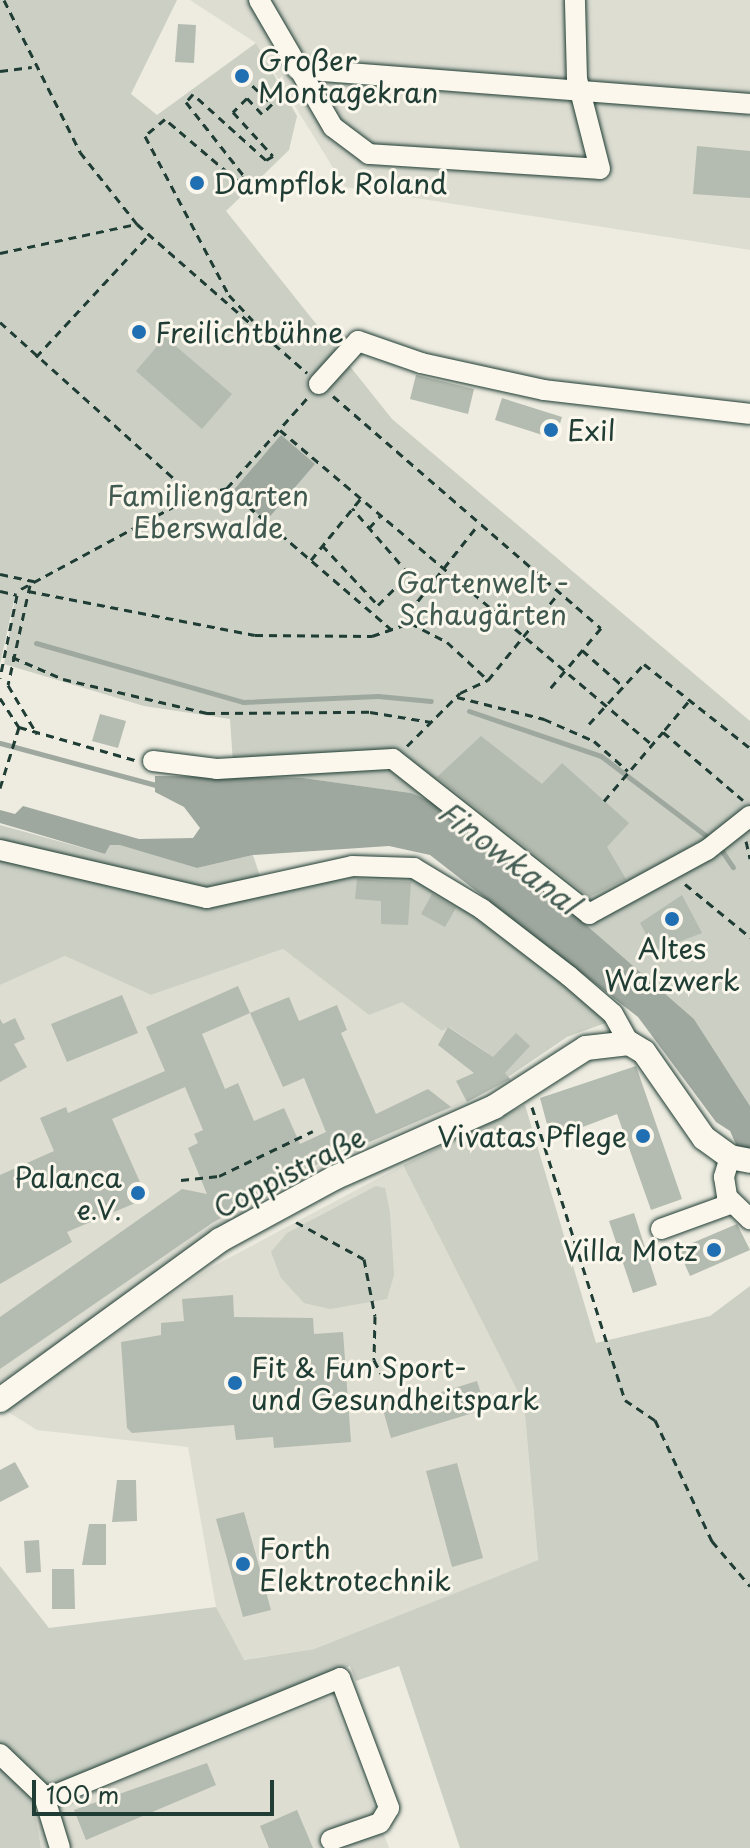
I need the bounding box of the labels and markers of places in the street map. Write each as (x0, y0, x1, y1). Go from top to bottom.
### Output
place label: Großer Montagekran (258, 43, 438, 109)
marker: Großer Montagekran (233, 67, 251, 85)
place label: Dampflok Roland (213, 166, 449, 200)
marker: Dampflok Roland (188, 174, 206, 192)
place label: Freilichtbühne (155, 315, 344, 349)
marker: Freilichtbühne (130, 323, 148, 341)
place label: Exil (567, 413, 616, 447)
marker: Exil (542, 421, 560, 439)
marker: Altes Walzwerk (663, 910, 681, 928)
place label: Altes Walzwerk (604, 931, 740, 997)
place label: Vivatas Pflege (437, 1119, 627, 1153)
marker: Vivatas Pflege (634, 1127, 652, 1145)
place label: Palanca e.V. (14, 1160, 122, 1226)
marker: Palanca e.V. (129, 1184, 147, 1202)
place label: Villa Motz (563, 1233, 698, 1267)
marker: Villa Motz (705, 1241, 723, 1259)
place label: Fit & Fun Sport- und Gesundheitspark (251, 1350, 537, 1416)
marker: Fit & Fun Sport- und Gesundheitspark (226, 1374, 244, 1392)
place label: Forth Elektrotechnik (259, 1531, 451, 1597)
marker: Forth Elektrotechnik (234, 1555, 252, 1573)

